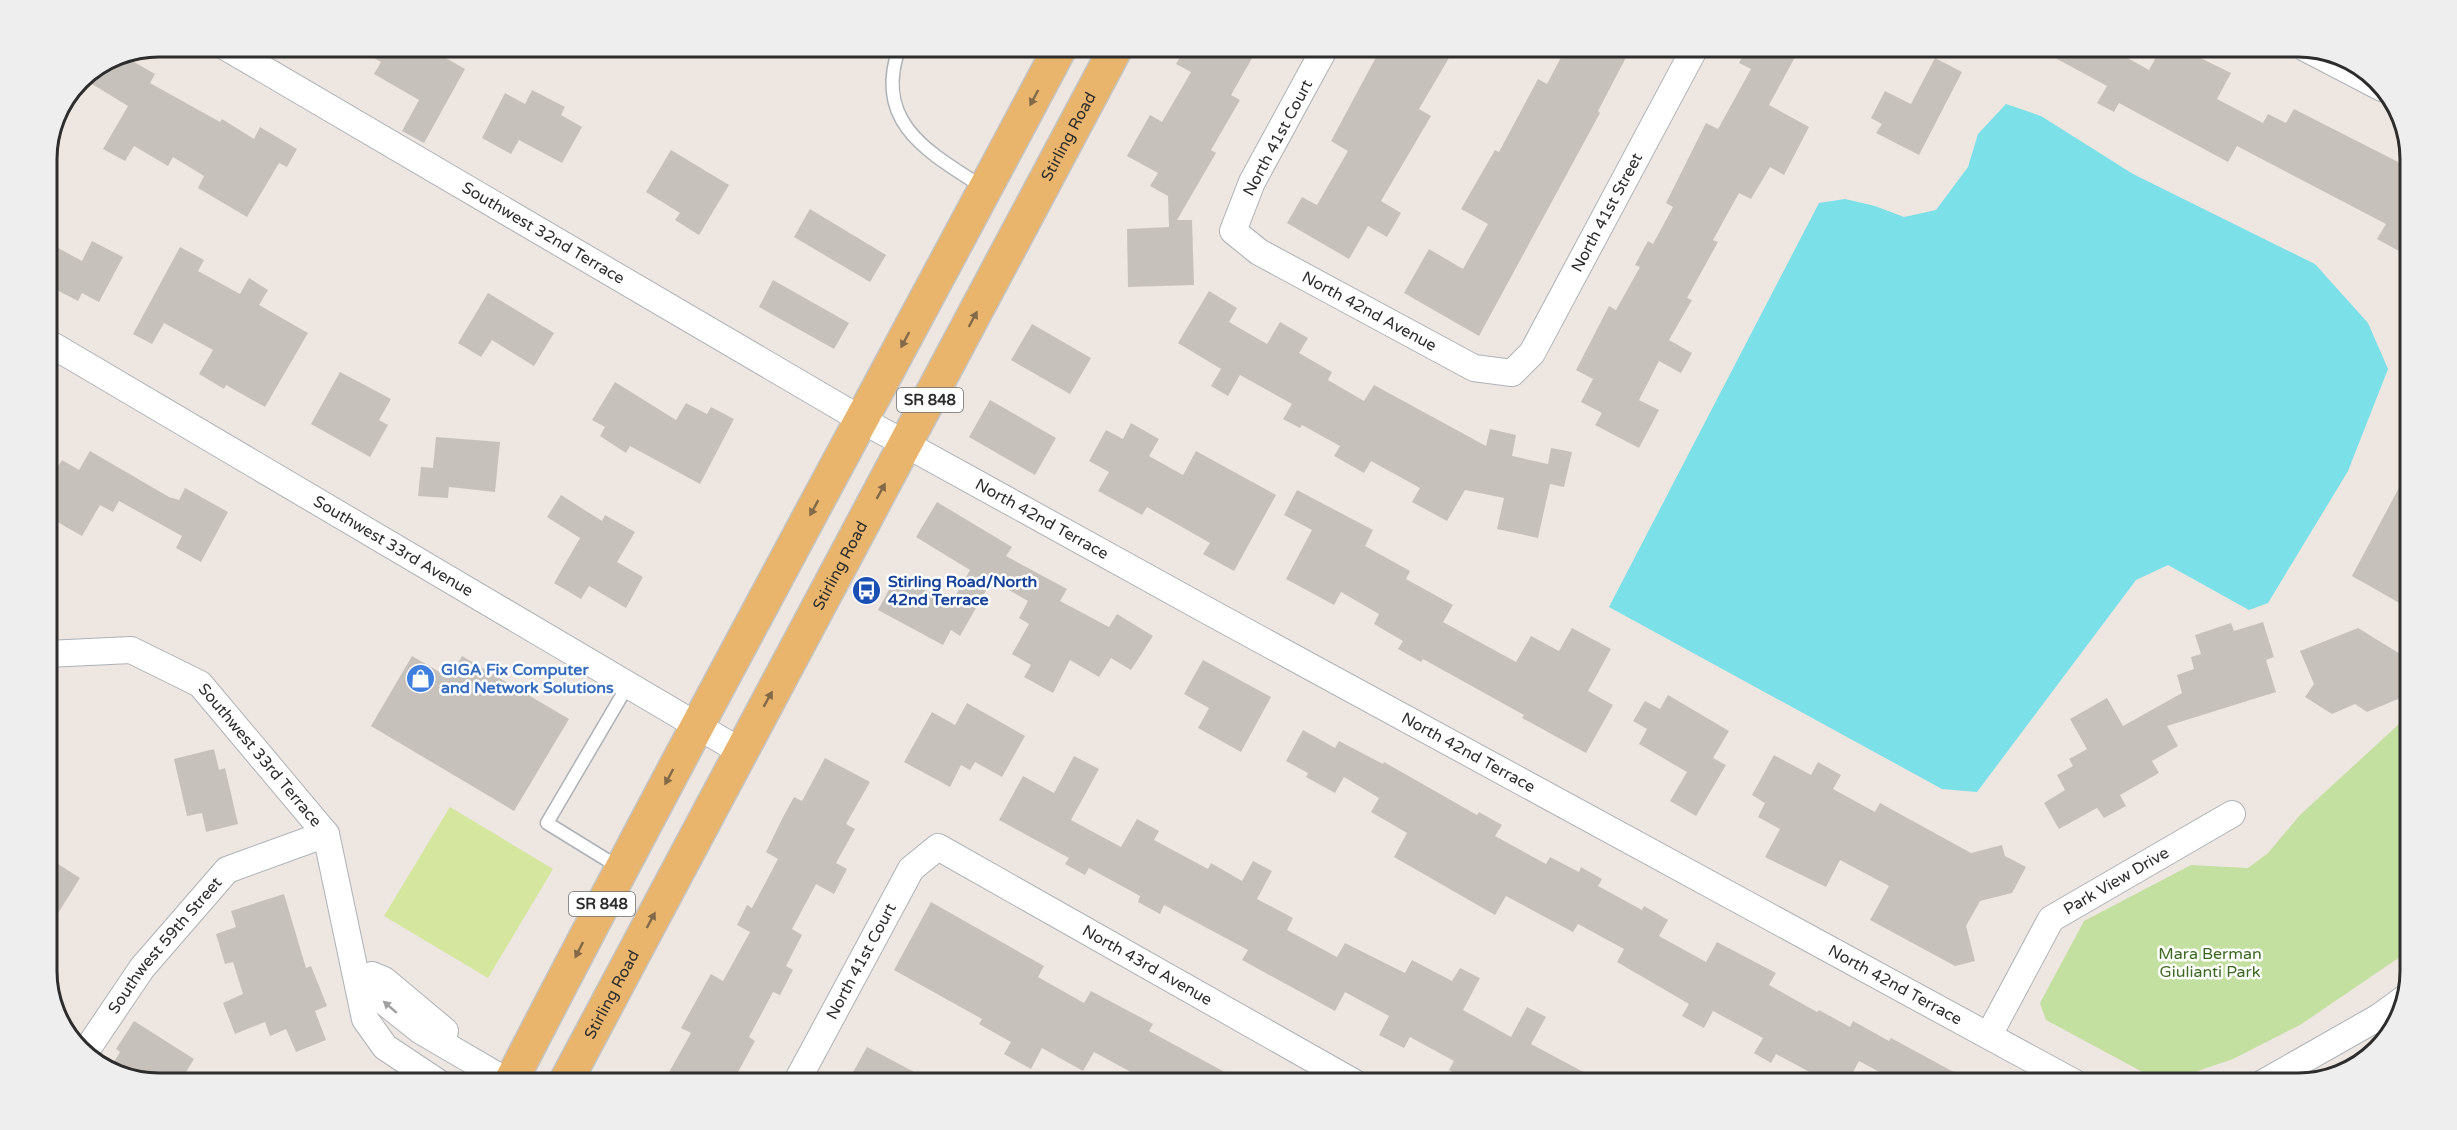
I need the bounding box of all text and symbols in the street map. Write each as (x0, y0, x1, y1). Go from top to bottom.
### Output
street label: North 41st Court (1239, 76, 1317, 200)
street label: Stirling Road (1037, 89, 1101, 185)
one-way arrow (1029, 90, 1039, 107)
street label: North 41st Street (1567, 149, 1647, 276)
street label: Southwest 32nd Terrace (458, 178, 628, 289)
street label: North 42nd Avenue (1298, 267, 1440, 356)
one-way arrow (968, 310, 978, 327)
one-way arrow (900, 331, 910, 348)
road number: SR 848 (897, 388, 963, 412)
street label: North 42nd Terrace (972, 474, 1112, 564)
one-way arrow (876, 483, 887, 499)
street label: Southwest 33rd Avenue (310, 491, 477, 601)
one-way arrow (809, 500, 819, 517)
street label: Stirling Road (808, 518, 872, 614)
place label: Stirling Road/North 42nd Terrace (888, 572, 1037, 610)
bus stop icon: Stirling Road/North 42nd Terrace (851, 575, 883, 607)
place label: GIGA Fix Computer and Network Solutions (441, 660, 614, 698)
shop icon: GIGA Fix Computer and Network Solutions (404, 663, 436, 695)
street label: Southwest 33rd Terrace (194, 679, 326, 831)
one-way arrow (763, 690, 773, 707)
street label: North 42nd Terrace (1398, 708, 1539, 797)
one-way arrow (664, 768, 674, 785)
street label: Park View Drive (2060, 843, 2173, 920)
street label: Southwest 59th Street (104, 873, 226, 1018)
road number: SR 848 (569, 892, 635, 916)
street label: North 41st Court (822, 900, 901, 1023)
one-way arrow (646, 912, 656, 929)
street label: North 43rd Avenue (1079, 921, 1216, 1010)
one-way arrow (574, 941, 583, 958)
street label: North 42nd Terrace (1825, 941, 1965, 1030)
park label: Mara Berman Giulianti Park (2158, 944, 2262, 982)
street label: Stirling Road (580, 947, 644, 1043)
one-way arrow (383, 1001, 398, 1014)

